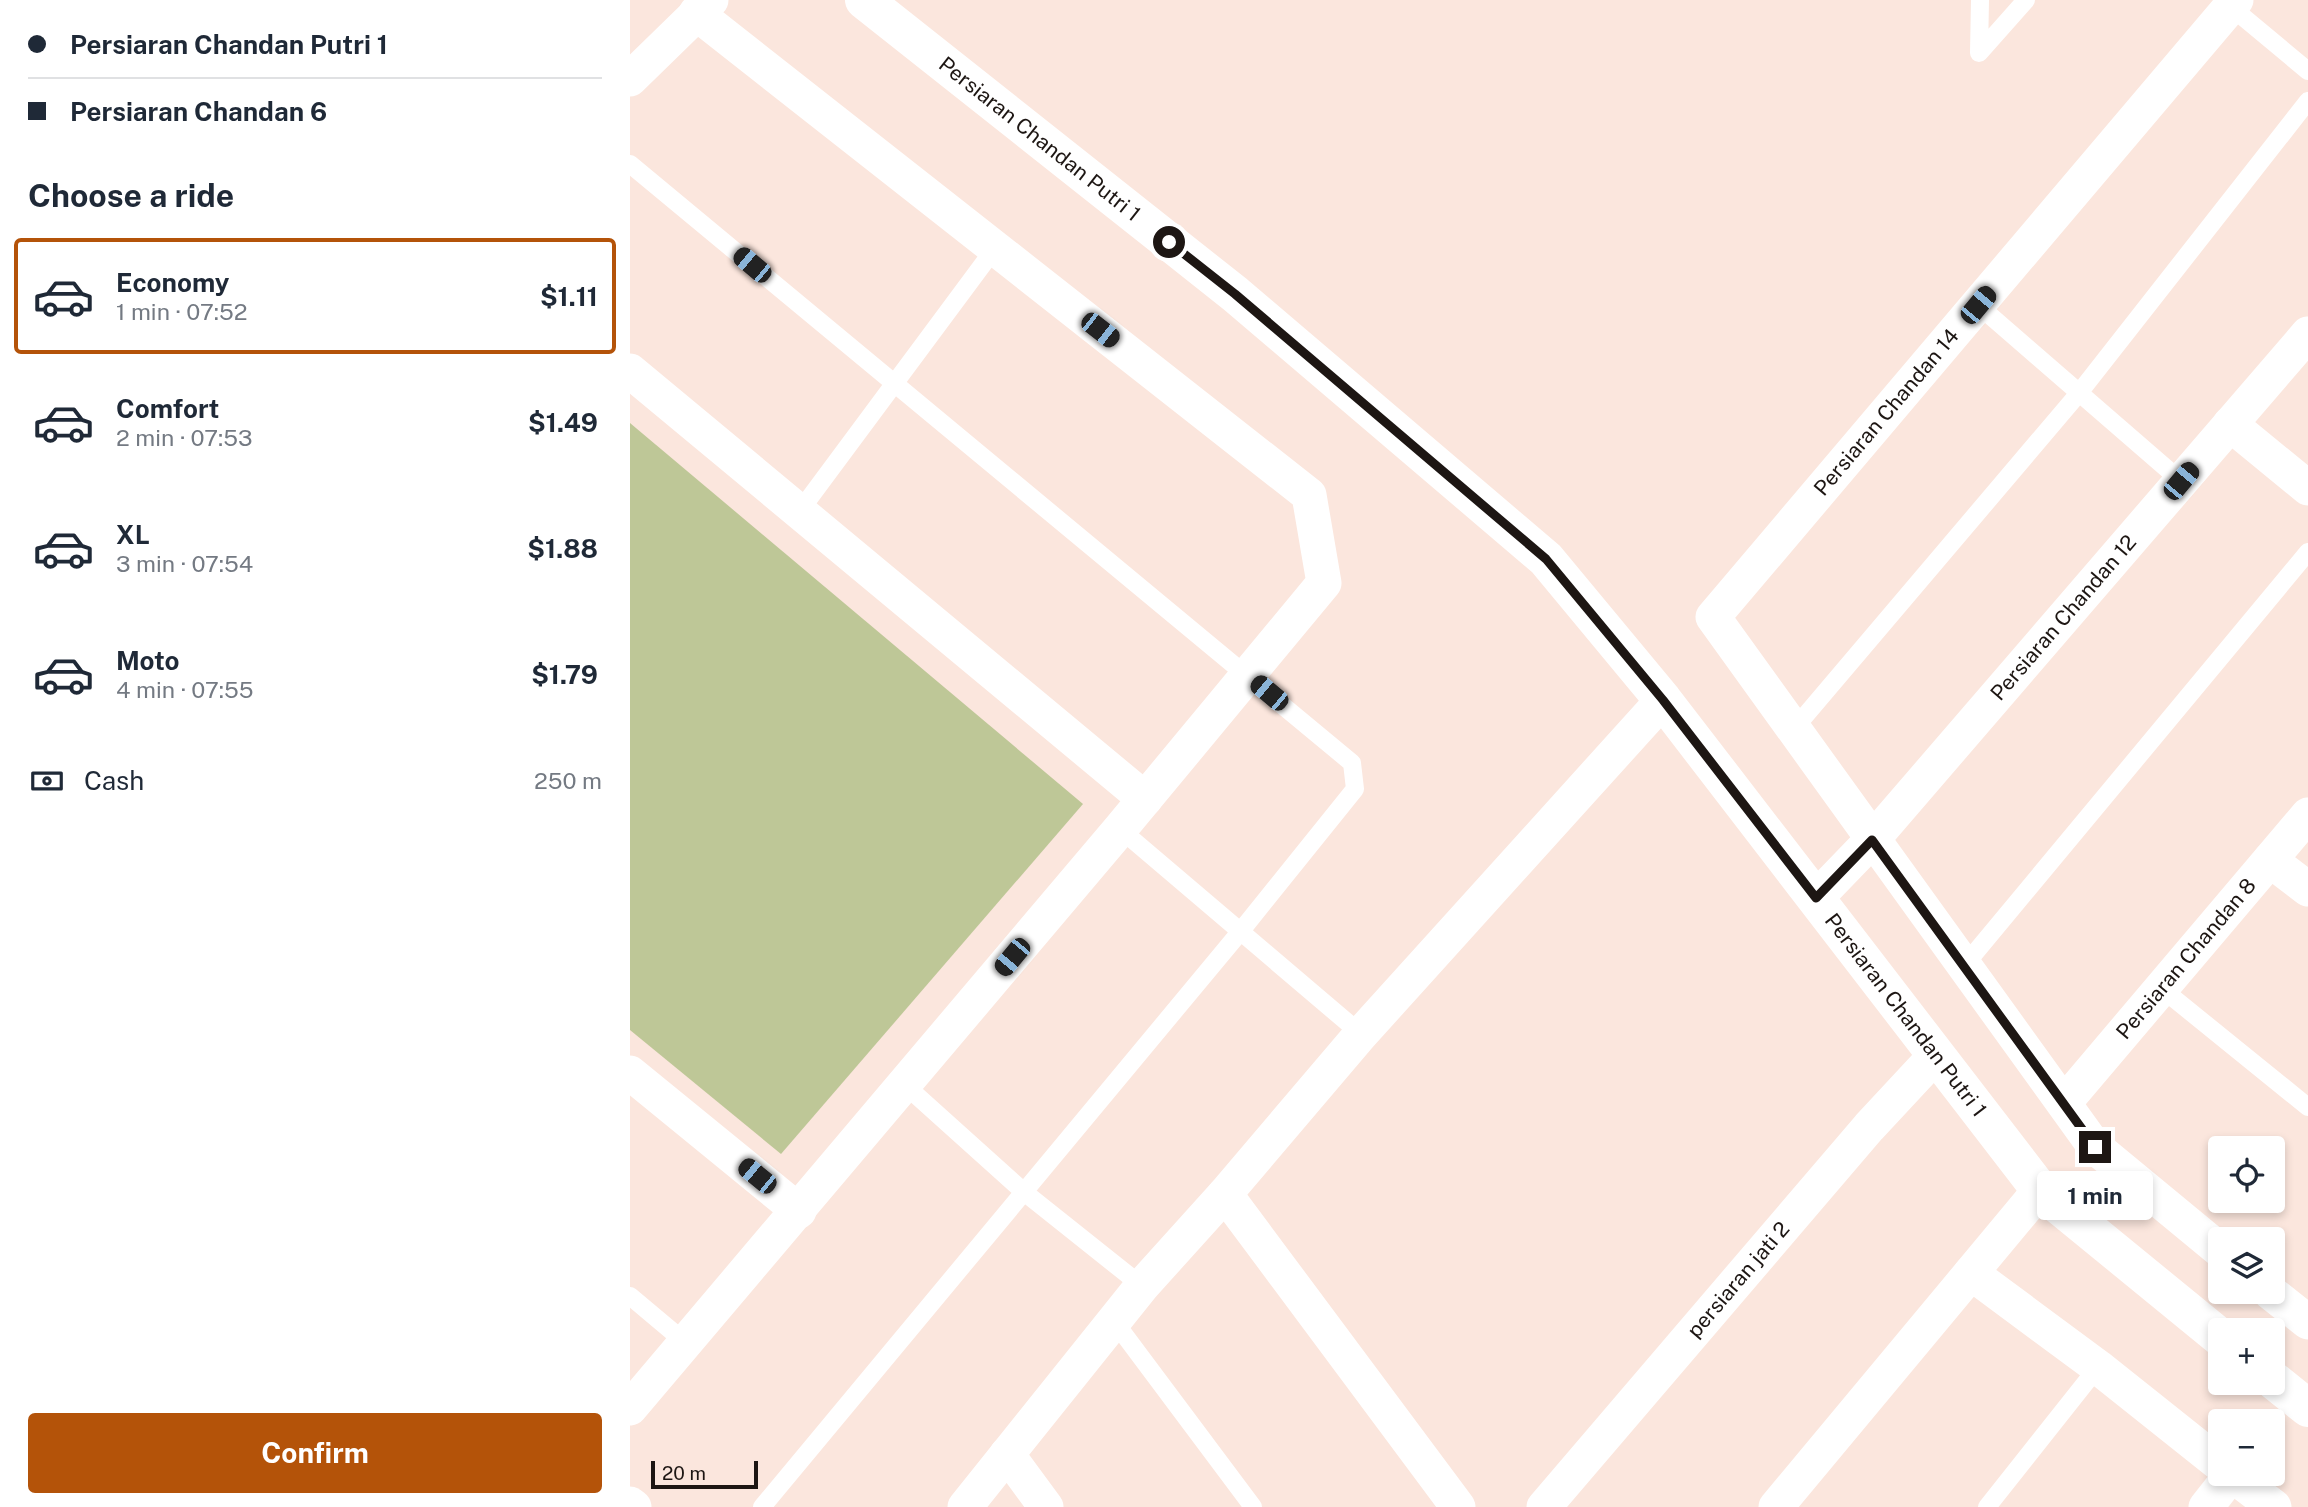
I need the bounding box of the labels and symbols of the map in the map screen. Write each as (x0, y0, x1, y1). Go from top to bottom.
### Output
street label: Persiaran Chandan Putri 1 (934, 51, 1146, 226)
route start (1153, 226, 1185, 258)
car (730, 243, 775, 287)
car (1957, 282, 2000, 328)
car (1077, 309, 1124, 351)
street label: Persiaran Chandan 14 (1808, 323, 1964, 501)
car (2160, 458, 2203, 504)
street label: Persiaran Chandan 12 (1985, 530, 2141, 705)
car (1247, 671, 1292, 715)
street label: Persiaran Chandan 8 (2111, 873, 2261, 1044)
street label: Persiaran Chandan Putri 1 (1820, 908, 1992, 1122)
car (991, 934, 1034, 980)
route end (2079, 1131, 2111, 1163)
car (735, 1155, 780, 1197)
callout: 1 min (2037, 1172, 2153, 1220)
street label: persiaran jati 2 (1682, 1216, 1794, 1342)
scale bar (651, 1458, 758, 1490)

